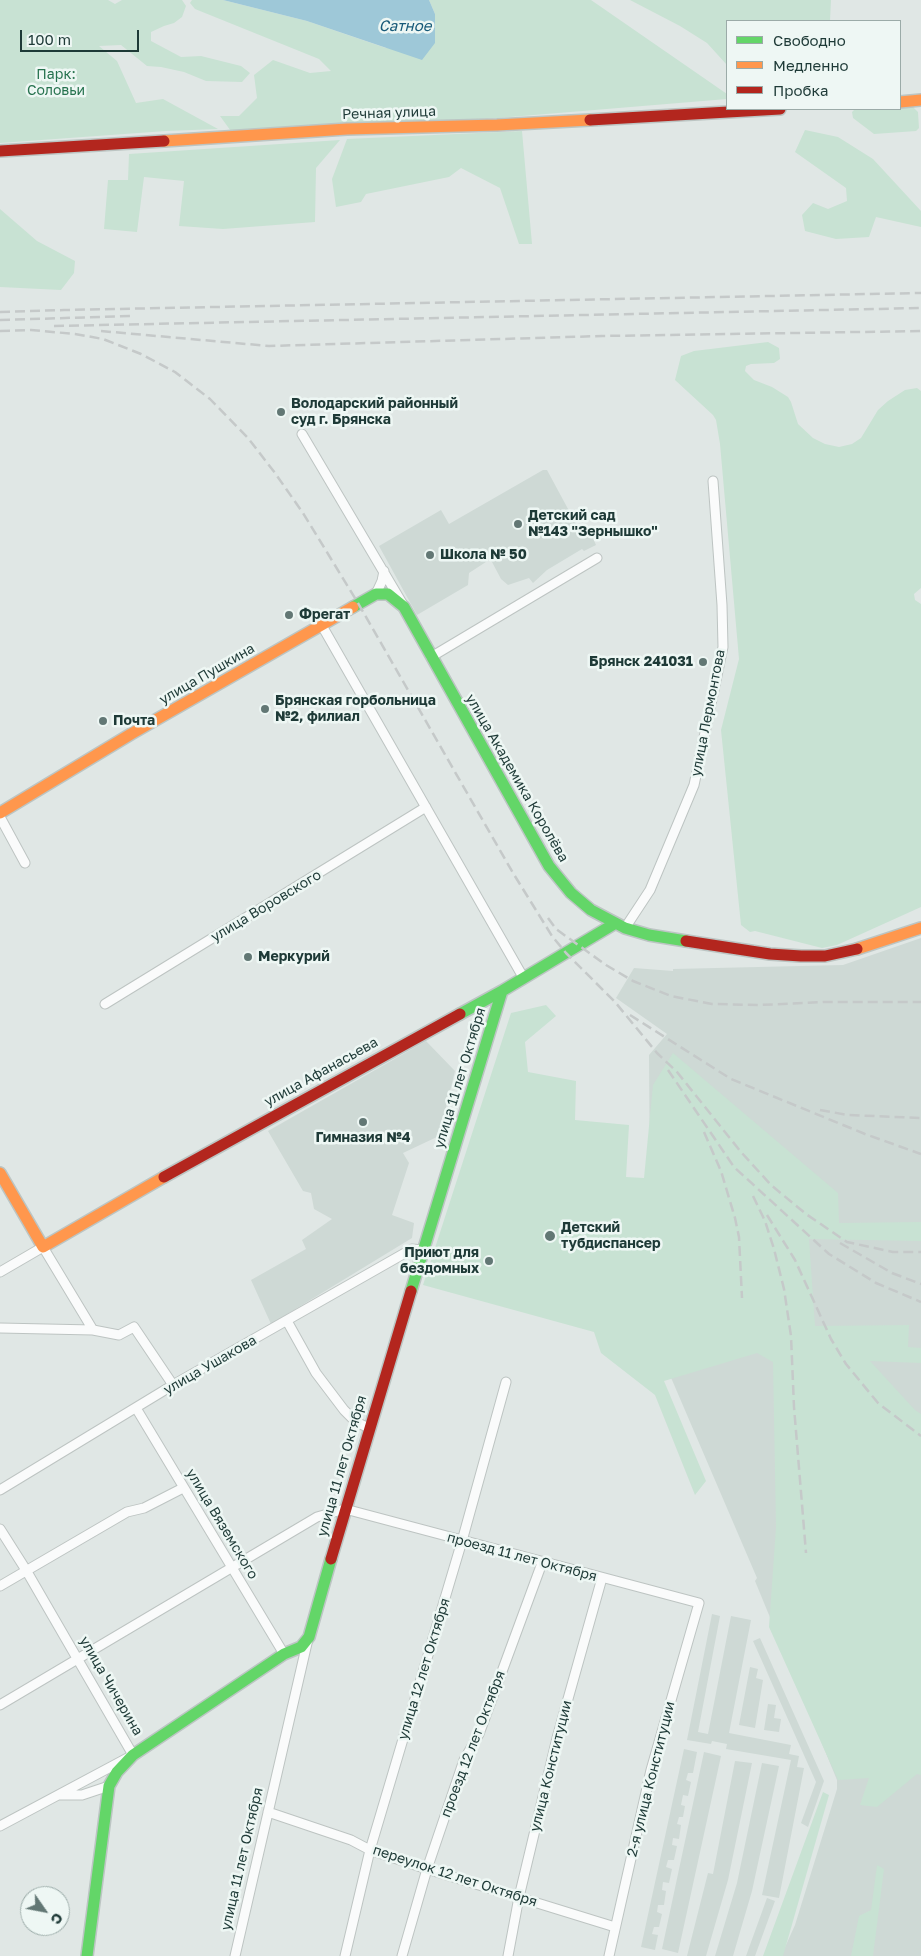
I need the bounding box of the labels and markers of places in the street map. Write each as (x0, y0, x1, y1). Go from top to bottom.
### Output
place label: Володарский районный суд г. Брянска (291, 396, 458, 428)
marker: Володарский районный суд г. Брянска (275, 406, 287, 418)
place label: Детский сад №143 "Зернышко" (528, 508, 658, 540)
marker: Детский сад №143 "Зернышко" (512, 518, 524, 530)
place label: Школа № 50 (440, 547, 527, 563)
marker: Школа № 50 (424, 549, 436, 561)
place label: Фрегат (299, 607, 350, 623)
marker: Фрегат (283, 609, 295, 621)
place label: Брянск 241031 (589, 654, 693, 670)
marker: Брянск 241031 (697, 656, 709, 668)
place label: Брянская горбольница №2, филиал (275, 693, 436, 726)
marker: Брянская горбольница №2, филиал (259, 703, 271, 715)
place label: Почта (113, 713, 155, 729)
marker: Почта (97, 715, 109, 727)
place label: Меркурий (258, 949, 330, 965)
marker: Меркурий (242, 951, 254, 963)
marker: Гимназия №4 (357, 1116, 369, 1128)
place label: Гимназия №4 (316, 1130, 410, 1146)
place label: Детский тубдиспансер (561, 1220, 661, 1252)
marker: Детский тубдиспансер (543, 1229, 557, 1243)
place label: Приют для бездомных (400, 1245, 479, 1278)
marker: Приют для бездомных (483, 1255, 495, 1267)

